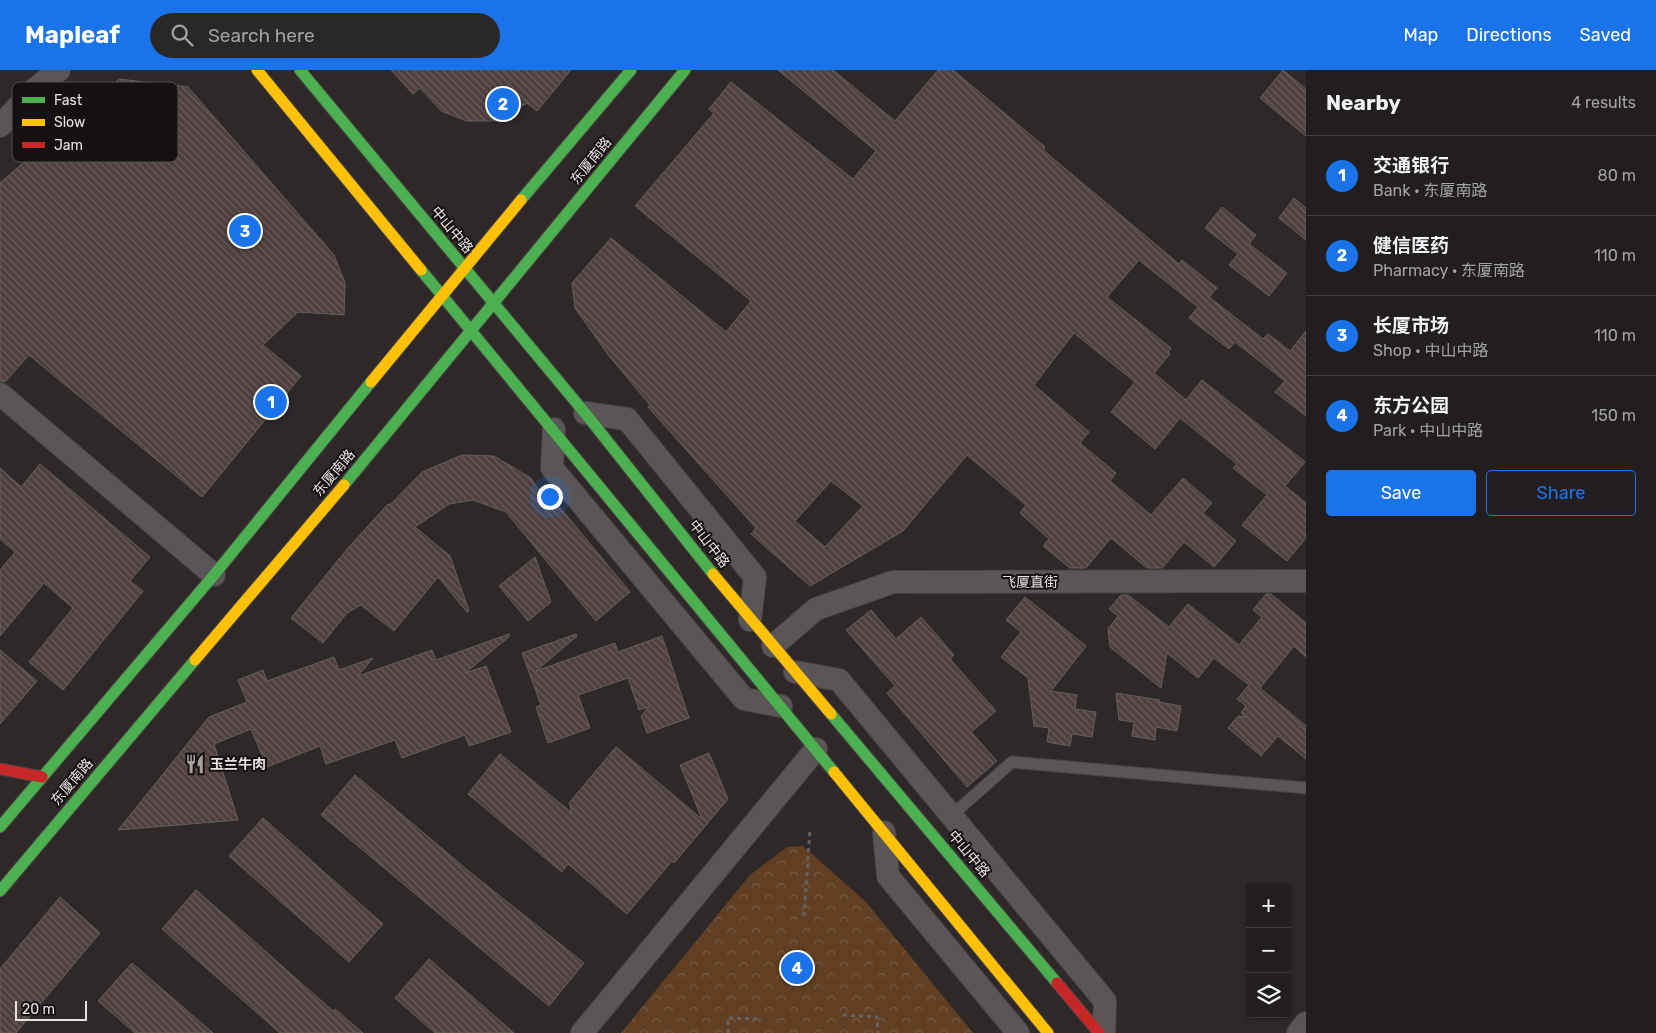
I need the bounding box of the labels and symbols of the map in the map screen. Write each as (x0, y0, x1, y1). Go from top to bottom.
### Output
legend (12, 82, 178, 162)
pin: 2 (487, 85, 519, 123)
text: Fast (54, 92, 83, 109)
text: Slow (54, 114, 85, 131)
street label: 东厦南路 (567, 134, 615, 188)
text: Jam (54, 137, 83, 154)
street label: 中山中路 (427, 203, 477, 257)
pin: 3 (229, 212, 261, 250)
pin: 1 (255, 383, 287, 421)
street label: 东厦南路 (309, 446, 359, 500)
your location (537, 484, 563, 510)
street label: 中山中路 (685, 517, 733, 571)
street label: 飞厦直街 (1002, 574, 1058, 591)
restaurant icon: 玉兰牛肉 (184, 753, 206, 775)
street label: 东厦南路 (47, 755, 97, 809)
place label: 玉兰牛肉 (210, 756, 266, 773)
street label: 中山中路 (944, 827, 994, 881)
pin: 4 (781, 949, 813, 987)
scale bar (15, 998, 88, 1021)

